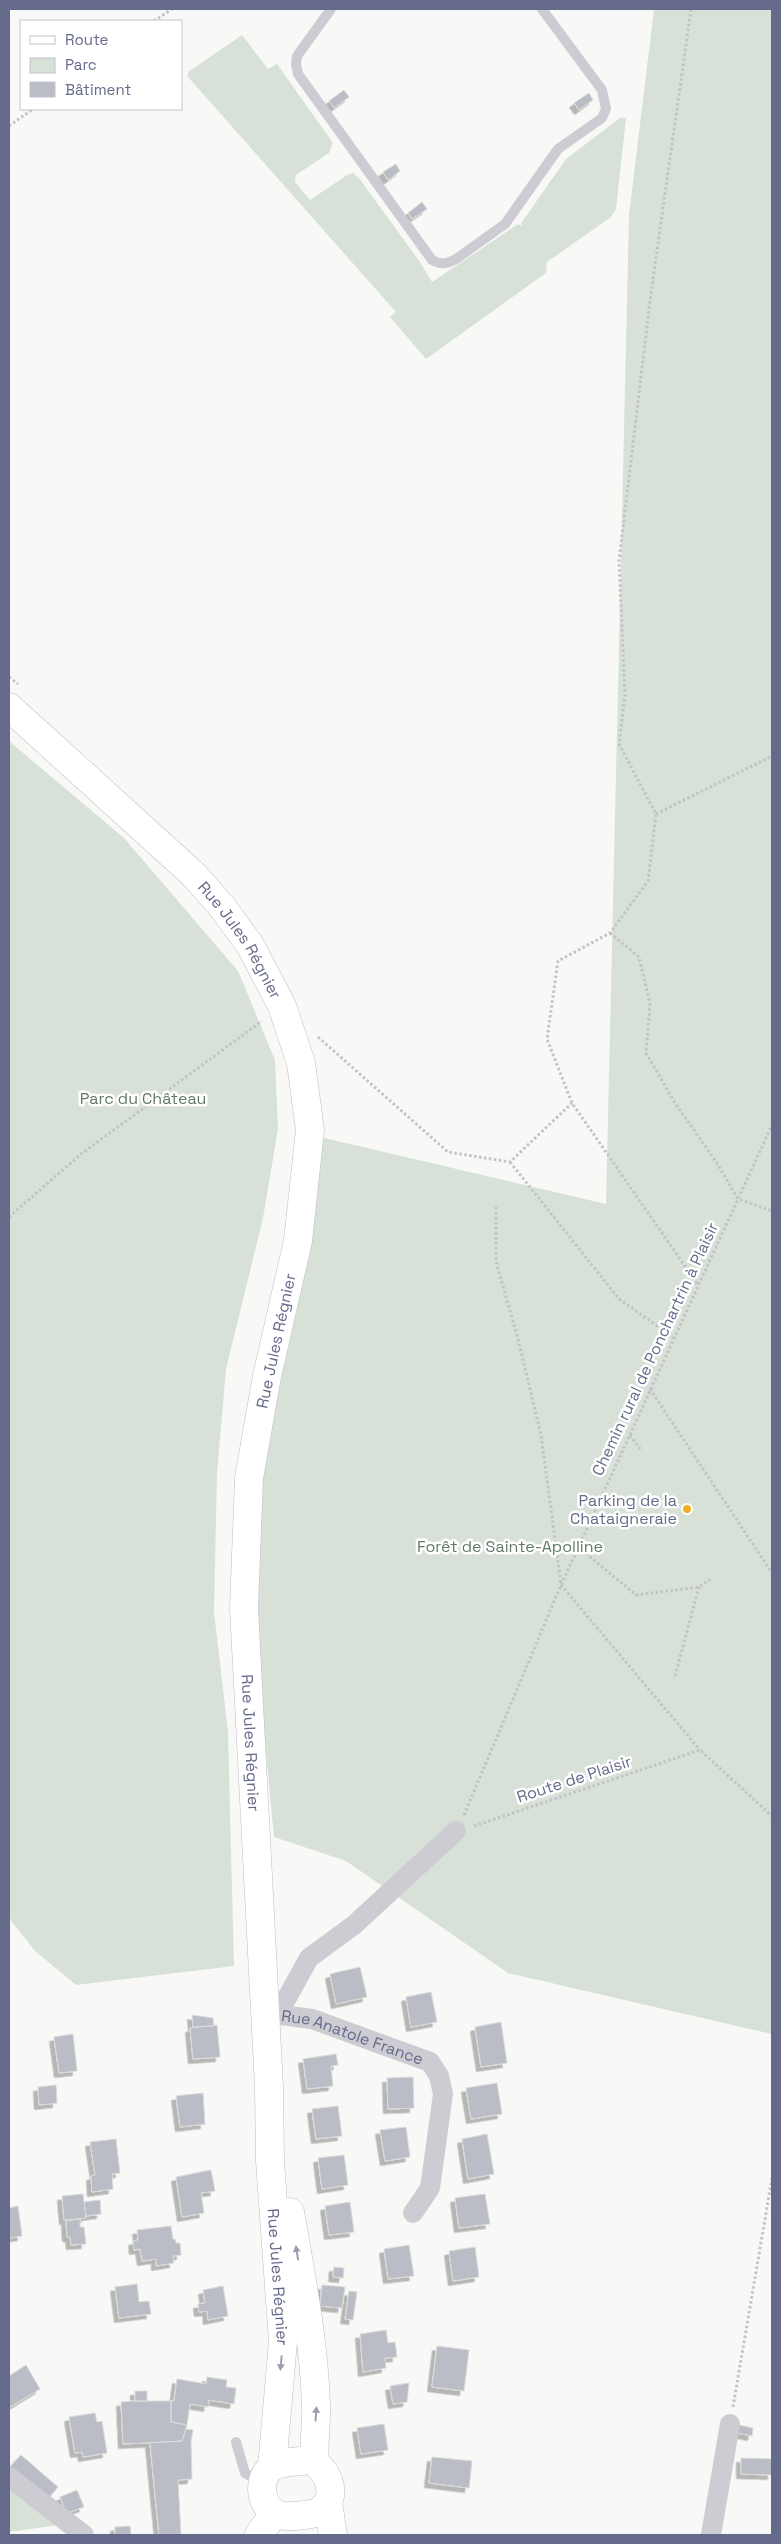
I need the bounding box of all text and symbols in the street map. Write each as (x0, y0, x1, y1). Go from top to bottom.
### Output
legend (20, 20, 182, 110)
text: Route (65, 30, 109, 49)
text: Parc (65, 55, 97, 74)
text: Bâtiment (65, 80, 131, 99)
street label: Rue Jules Régnier (194, 877, 287, 1002)
park label: Parc du Château (80, 1088, 206, 1109)
street label: Chemin rural de Ponchartrin à Plaisir (587, 1219, 723, 1479)
street label: Rue Jules Régnier (251, 1272, 301, 1410)
place label: Parking de la Chataigneraie (570, 1490, 677, 1529)
marker: Parking de la Chataigneraie (681, 1503, 693, 1515)
park label: Forêt de Sainte-Apolline (417, 1536, 603, 1557)
street label: Rue Jules Régnier (237, 1674, 265, 1812)
street label: Route de Plaisir (514, 1751, 634, 1807)
street label: Rue Anatole France (280, 2005, 427, 2069)
street label: Rue Jules Régnier (263, 2208, 294, 2347)
one-way arrow (292, 2244, 300, 2260)
one-way arrow (277, 2355, 285, 2371)
one-way arrow (312, 2405, 320, 2421)

